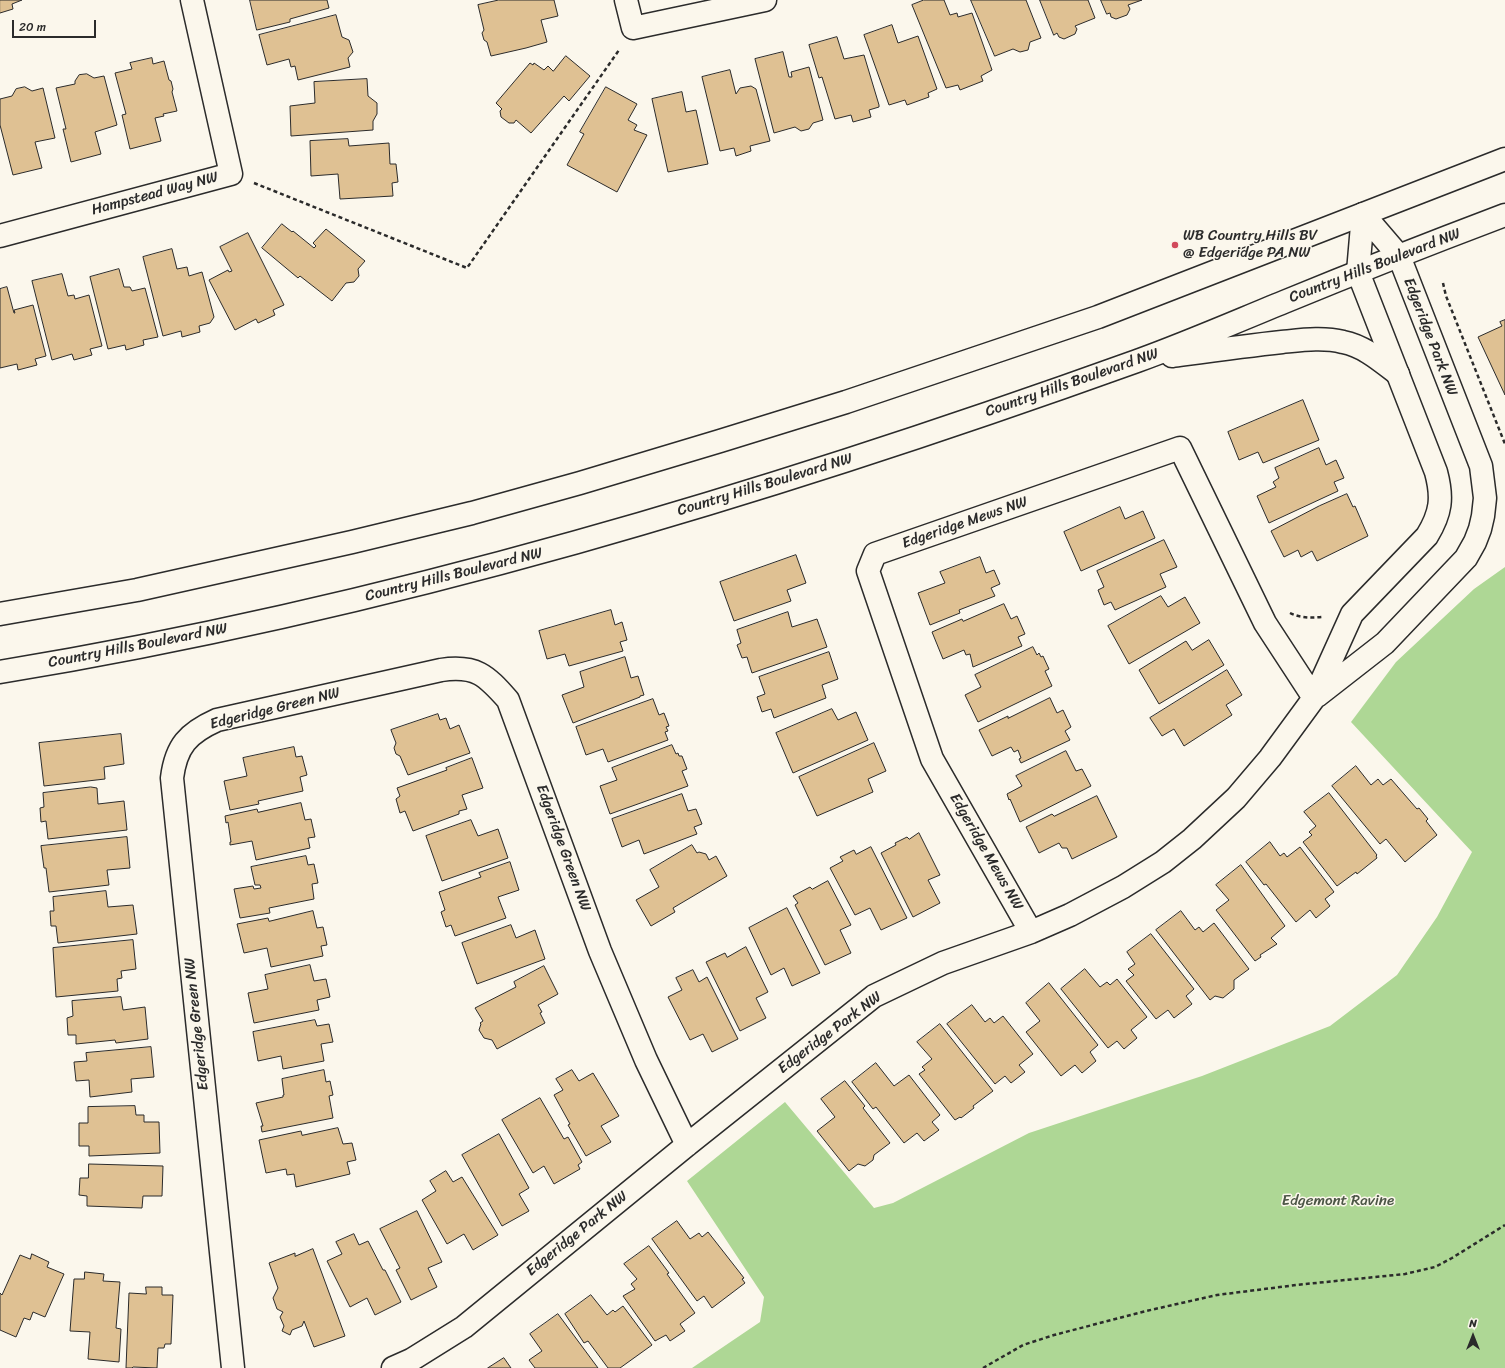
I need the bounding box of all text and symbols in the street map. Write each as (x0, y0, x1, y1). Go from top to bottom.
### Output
scale bar (14, 12, 98, 38)
text: 20 m (19, 16, 46, 38)
street label: Hampstead Way NW (90, 168, 220, 220)
street label: Country Hills Boulevard NW (1287, 225, 1463, 307)
place label: WB Country Hills BV @ Edgeridge PA NW (1183, 227, 1317, 262)
marker: WB Country Hills BV @ Edgeridge PA NW (1170, 240, 1180, 250)
street label: Edgeridge Park NW (1399, 275, 1461, 399)
street label: Country Hills Boulevard NW (983, 345, 1161, 421)
street label: Country Hills Boulevard NW (675, 450, 855, 520)
street label: Edgeridge Mews NW (900, 493, 1030, 553)
street label: Country Hills Boulevard NW (363, 544, 545, 606)
street label: Country Hills Boulevard NW (47, 620, 229, 672)
street label: Edgeridge Green NW (208, 684, 342, 734)
street label: Edgeridge Green NW (532, 782, 594, 914)
street label: Edgeridge Mews NW (945, 790, 1027, 914)
street label: Edgeridge Green NW (181, 957, 213, 1091)
street label: Edgeridge Park NW (775, 988, 885, 1078)
street label: Edgeridge Park NW (523, 1188, 631, 1280)
park label: Edgemont Ravine (1282, 1192, 1394, 1210)
text: N (1469, 1314, 1477, 1333)
north arrow (1453, 1316, 1493, 1356)

